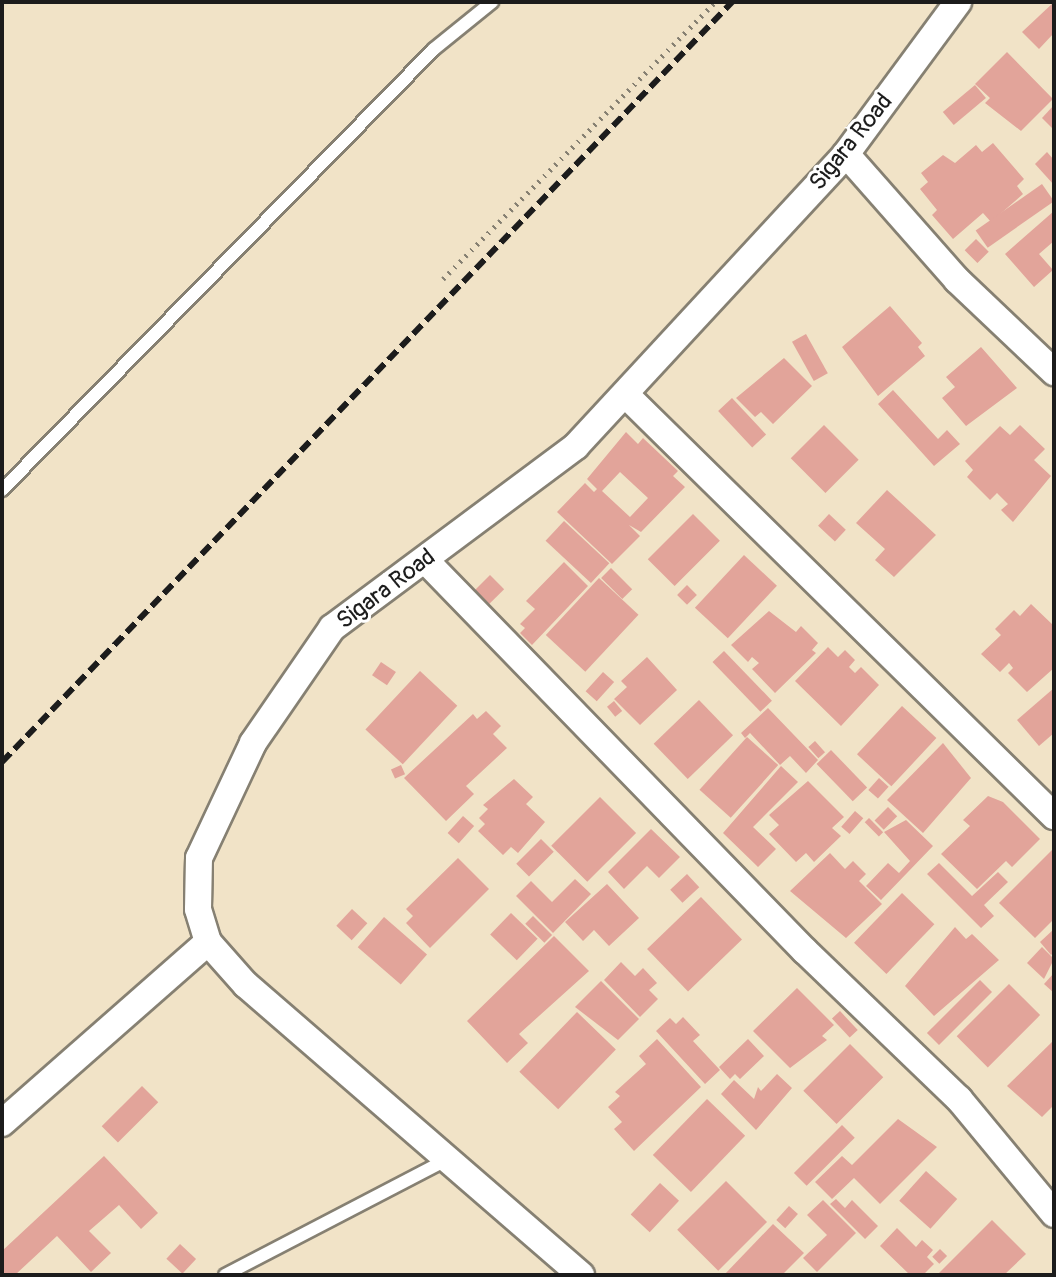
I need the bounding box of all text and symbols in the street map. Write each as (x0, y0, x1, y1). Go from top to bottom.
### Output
street label: Sigara Road (803, 88, 899, 196)
street label: Sigara Road (331, 543, 441, 635)

